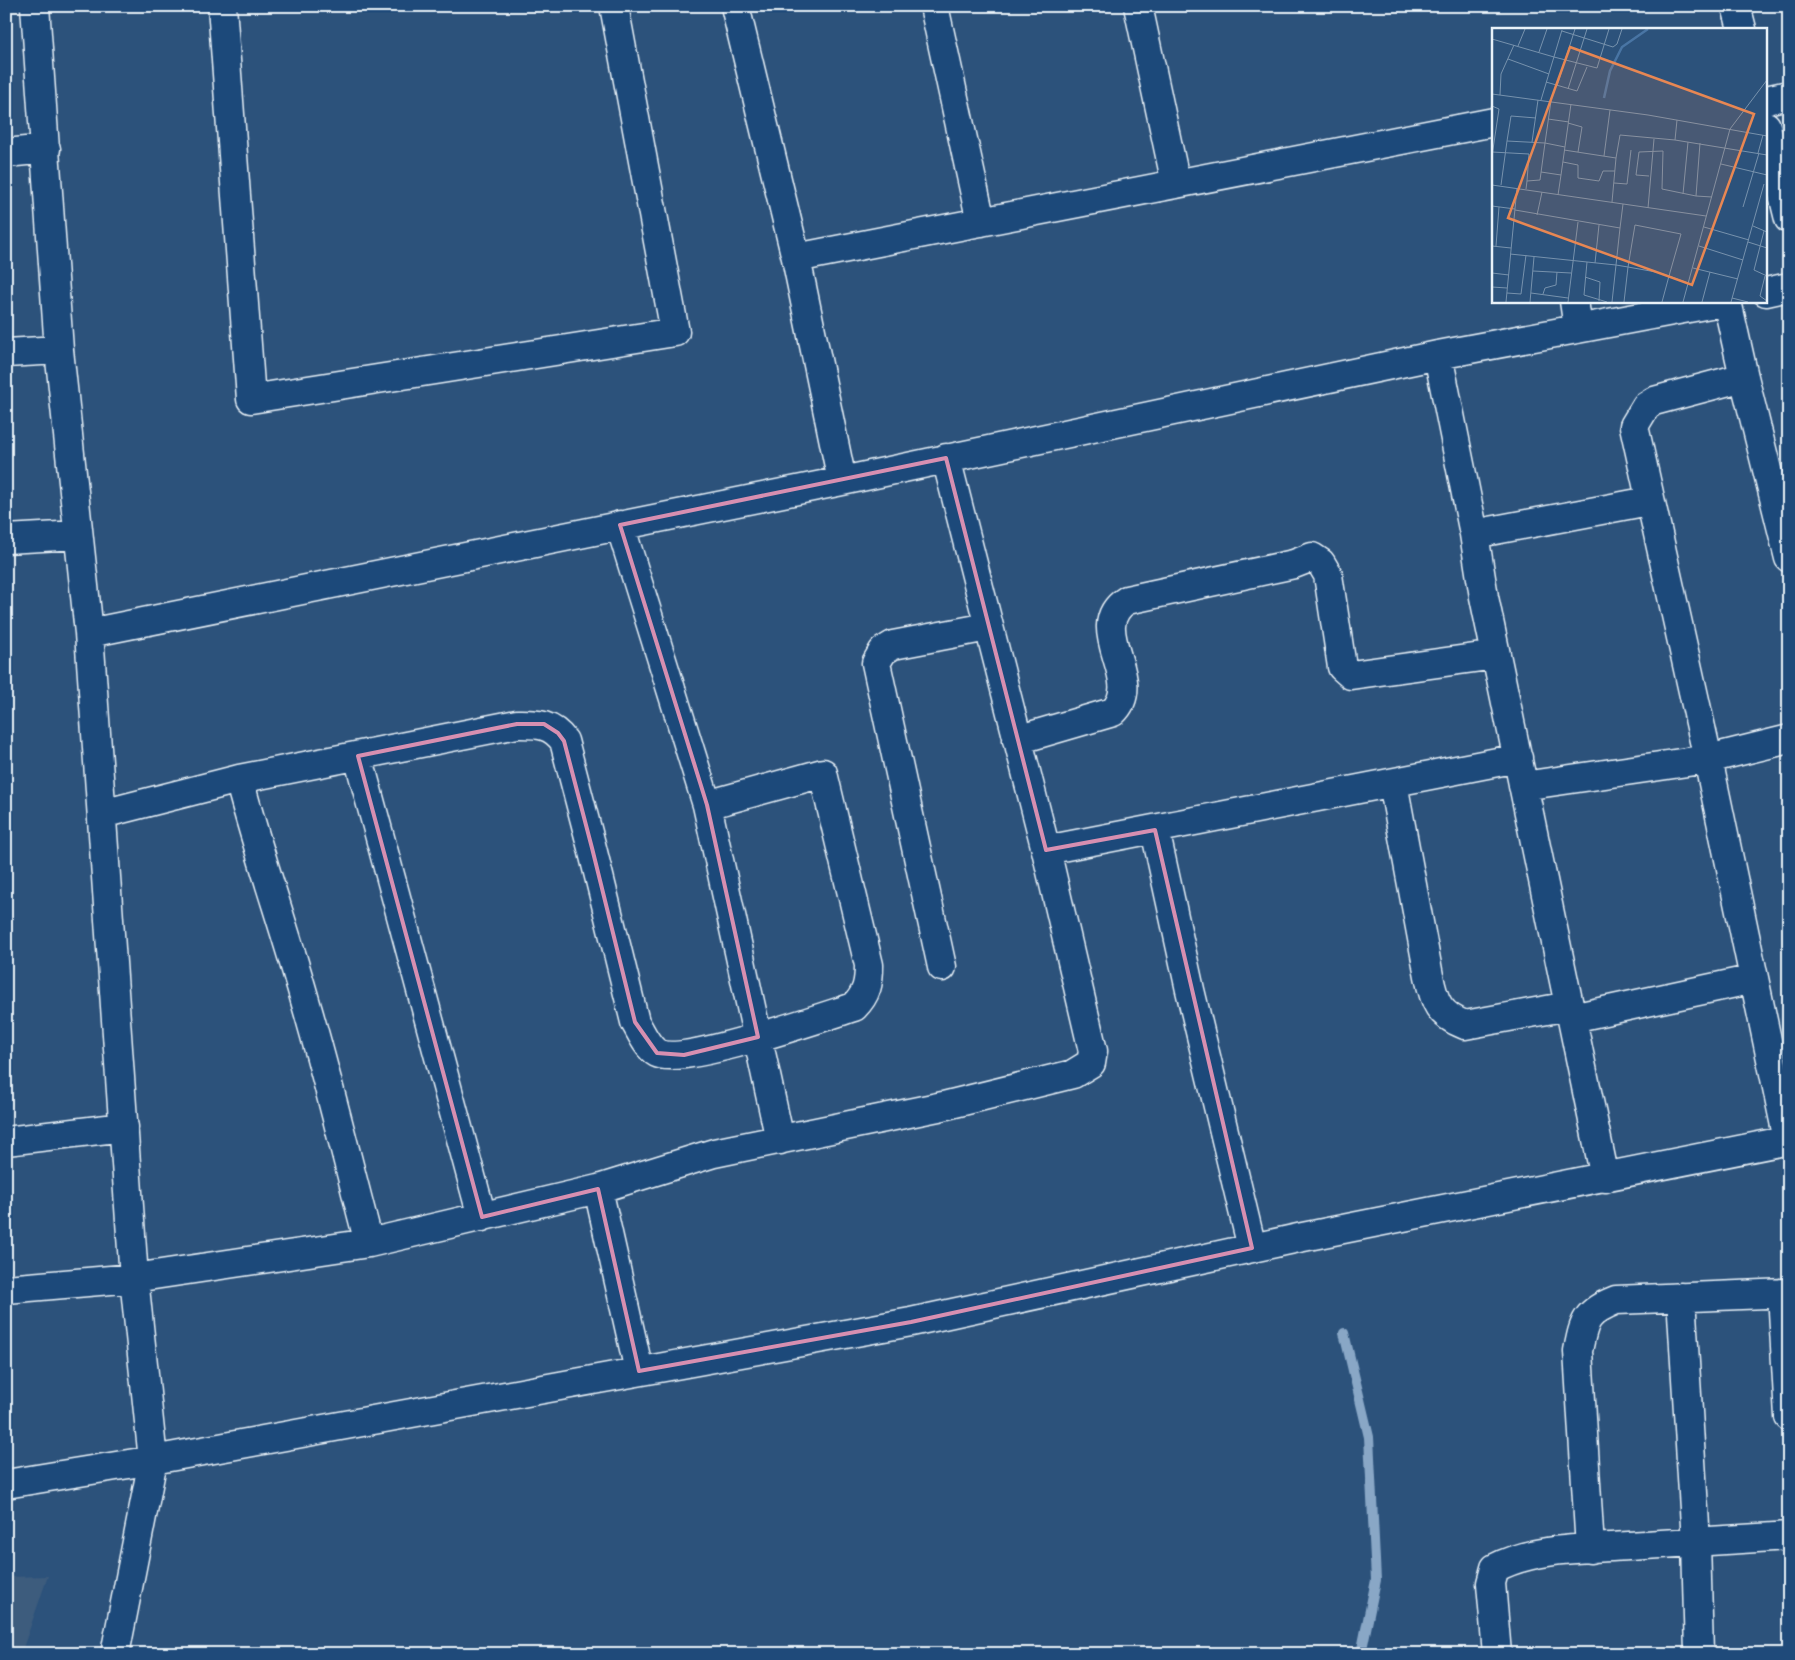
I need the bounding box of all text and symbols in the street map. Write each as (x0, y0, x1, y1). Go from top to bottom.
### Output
inset map (1492, 28, 1768, 302)

